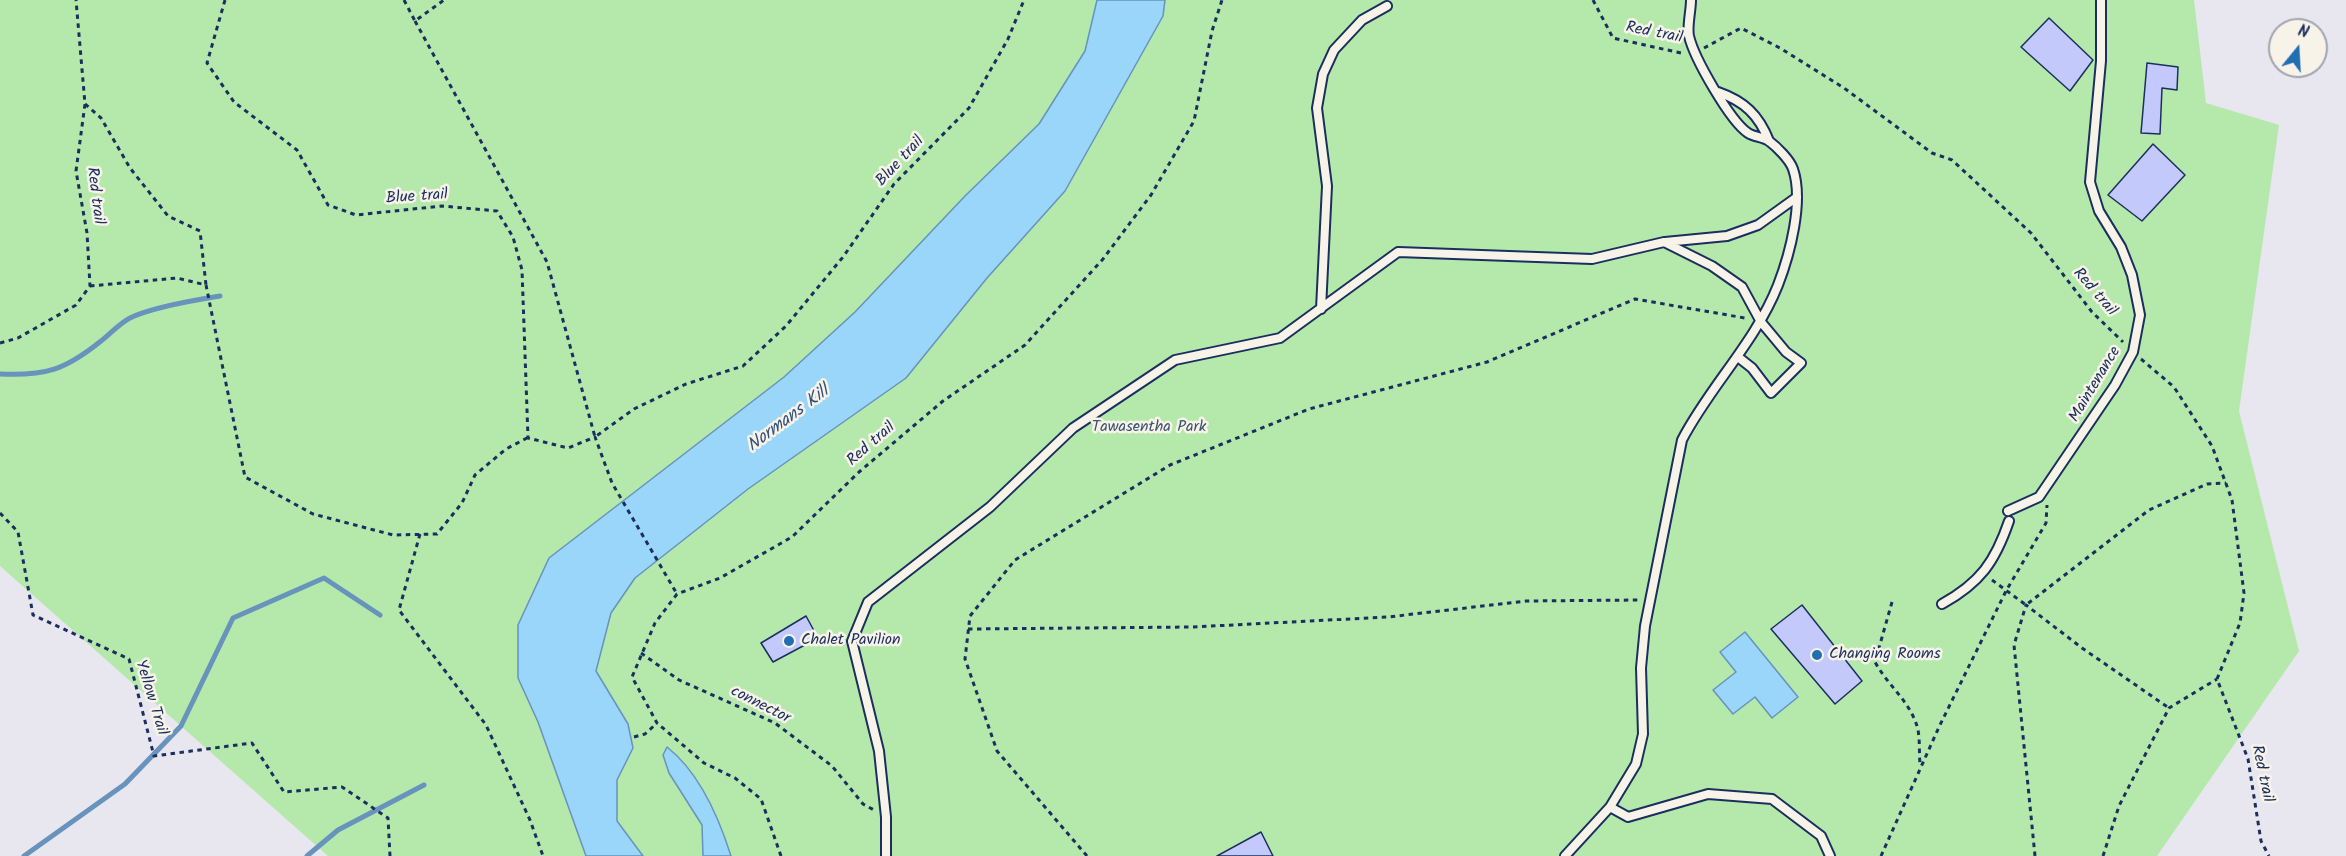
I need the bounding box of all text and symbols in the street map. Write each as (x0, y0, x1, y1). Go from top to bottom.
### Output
north arrow (2268, 18, 2328, 78)
street label: Red trail (1624, 19, 1684, 49)
text: N (2294, 19, 2312, 46)
street label: Blue trail (873, 133, 929, 191)
street label: Red trail (81, 166, 107, 226)
street label: Blue trail (385, 186, 449, 210)
street label: Red trail (2068, 265, 2120, 321)
street label: Maintenance (2066, 344, 2126, 426)
water label: Normans Kill (744, 382, 834, 458)
park label: Tawasentha Park (1092, 418, 1206, 438)
street label: Red trail (844, 419, 900, 471)
place label: Chalet Pavilion (801, 631, 901, 651)
marker: Chalet Pavilion (782, 634, 796, 648)
place label: Changing Rooms (1829, 645, 1941, 665)
marker: Changing Rooms (1810, 648, 1824, 662)
street label: Yellow Trail (129, 658, 171, 738)
street label: connector (727, 683, 793, 729)
street label: Red trail (2246, 744, 2276, 804)

